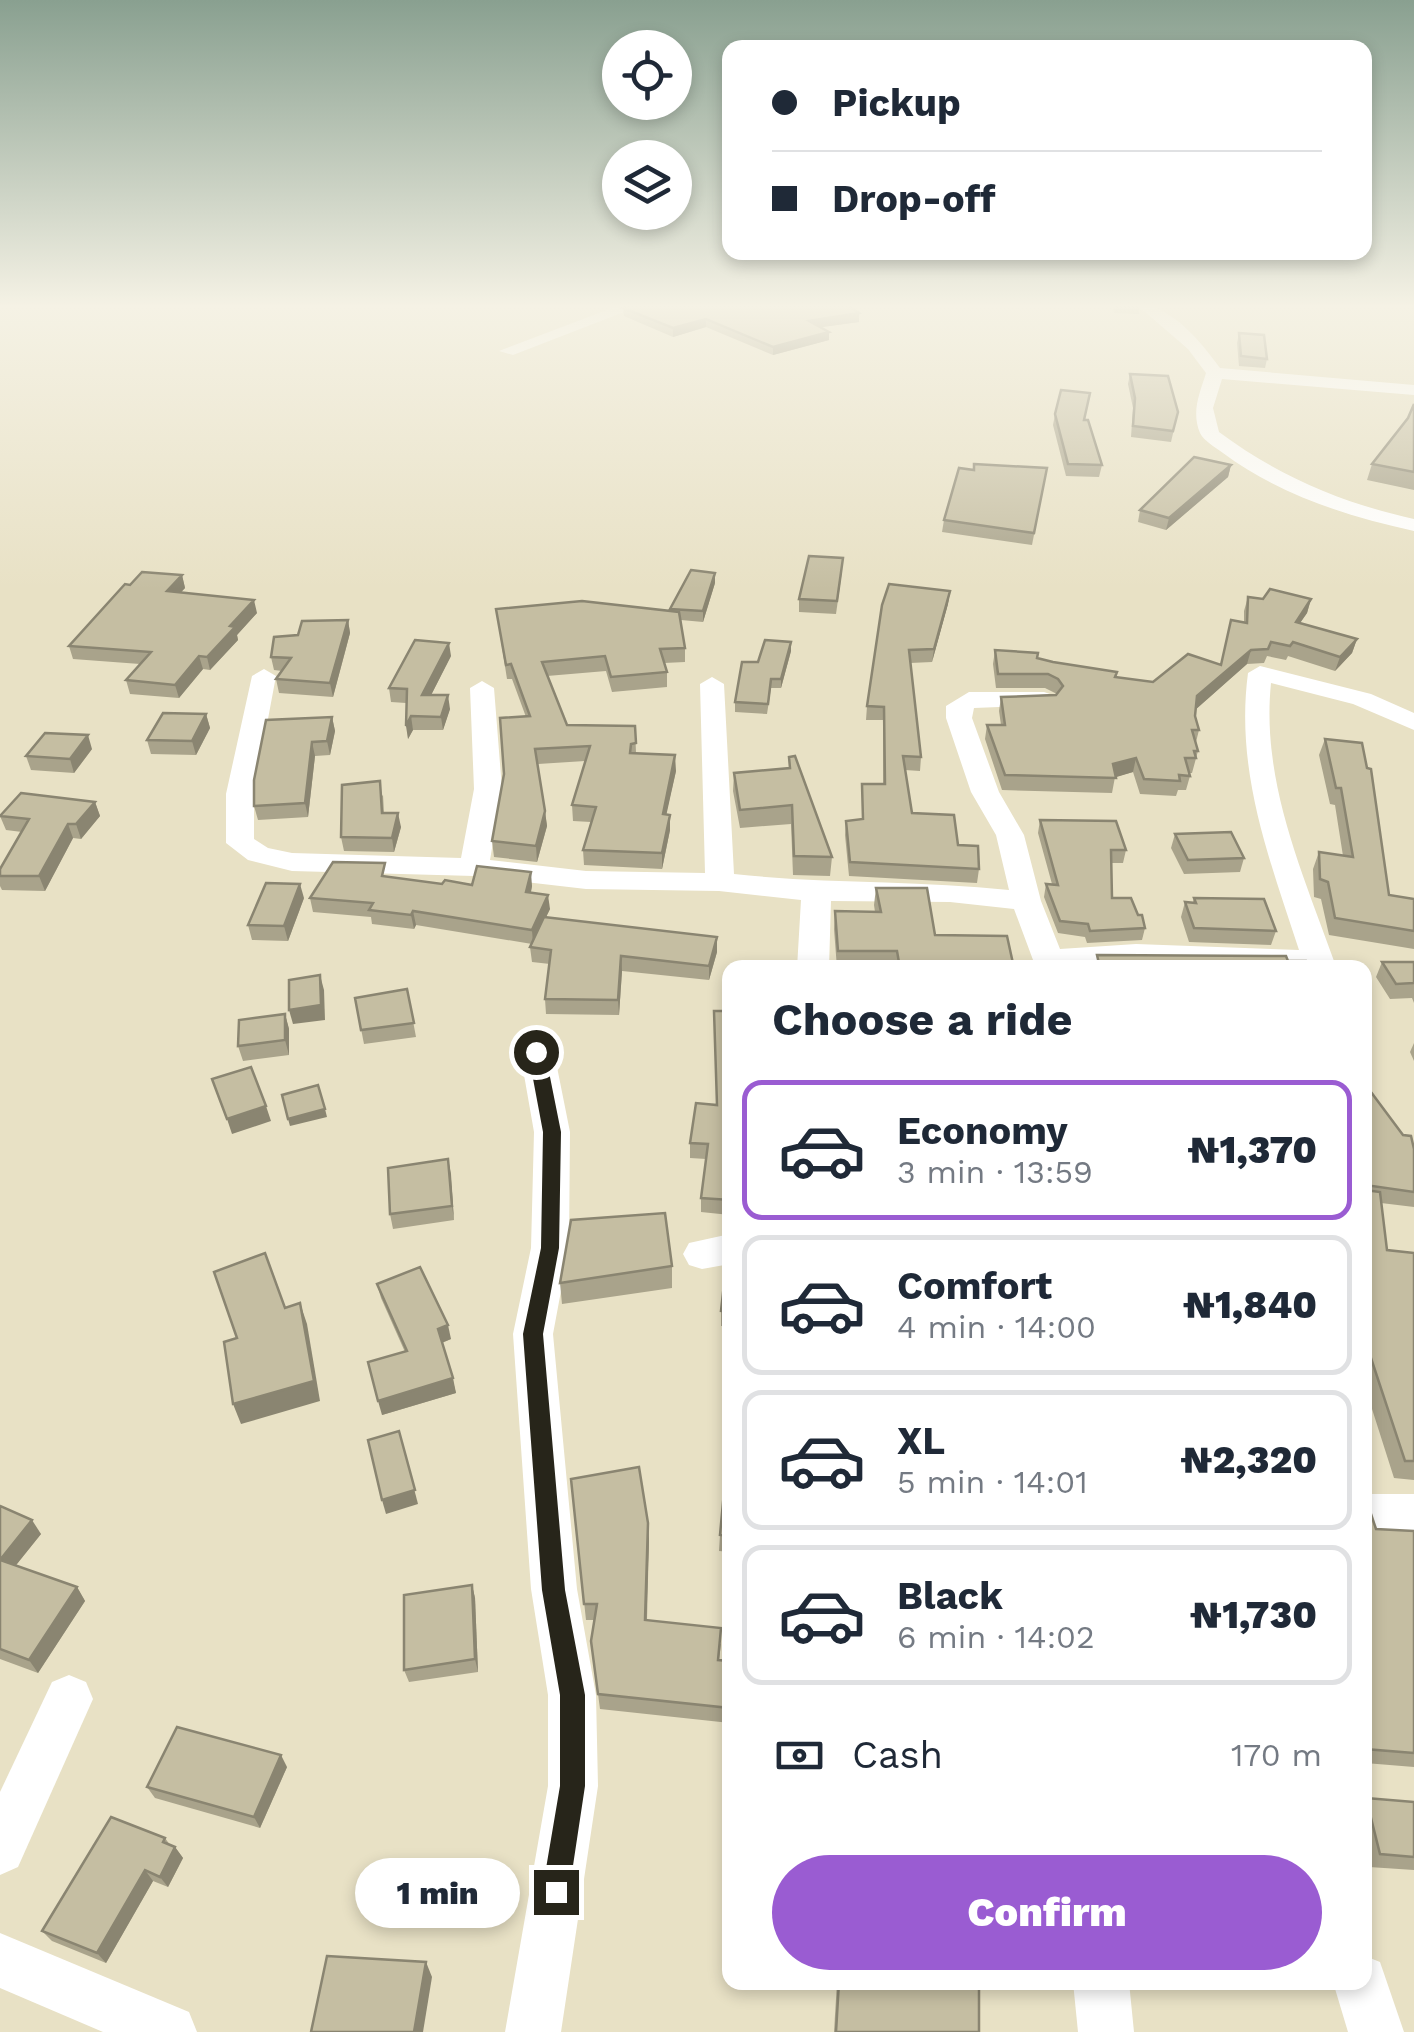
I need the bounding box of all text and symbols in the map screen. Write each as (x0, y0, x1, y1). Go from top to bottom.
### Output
map controls (602, 30, 692, 230)
button: locate (602, 30, 692, 120)
text: Pickup (832, 81, 961, 125)
button: layers (602, 140, 692, 230)
text: Drop-off (832, 177, 996, 221)
text: Choose a ride (772, 993, 1072, 1046)
route start (514, 1030, 559, 1075)
icon: car (777, 1105, 867, 1195)
text: Economy (897, 1109, 1068, 1153)
text: ₦1,370 (1187, 1128, 1317, 1172)
text: 3 min · 13:59 (897, 1153, 1093, 1191)
icon: car (777, 1260, 867, 1350)
text: Comfort (897, 1264, 1052, 1308)
text: ₦1,840 (1183, 1283, 1317, 1327)
text: 4 min · 14:00 (897, 1308, 1096, 1346)
icon: car (777, 1415, 867, 1505)
text: XL (897, 1419, 945, 1463)
text: ₦2,320 (1180, 1438, 1317, 1482)
text: 5 min · 14:01 (897, 1463, 1088, 1501)
icon: car (777, 1570, 867, 1660)
text: Black (897, 1574, 1003, 1618)
text: ₦1,730 (1190, 1593, 1317, 1637)
text: 6 min · 14:02 (897, 1618, 1095, 1656)
icon: cash (772, 1728, 827, 1783)
text: Cash (852, 1733, 943, 1777)
text: 170 m (1231, 1736, 1322, 1774)
button: Confirm (772, 1855, 1322, 1970)
callout: 1 min (356, 1857, 521, 1927)
route end (534, 1870, 579, 1915)
text: 1 min (396, 1874, 479, 1912)

